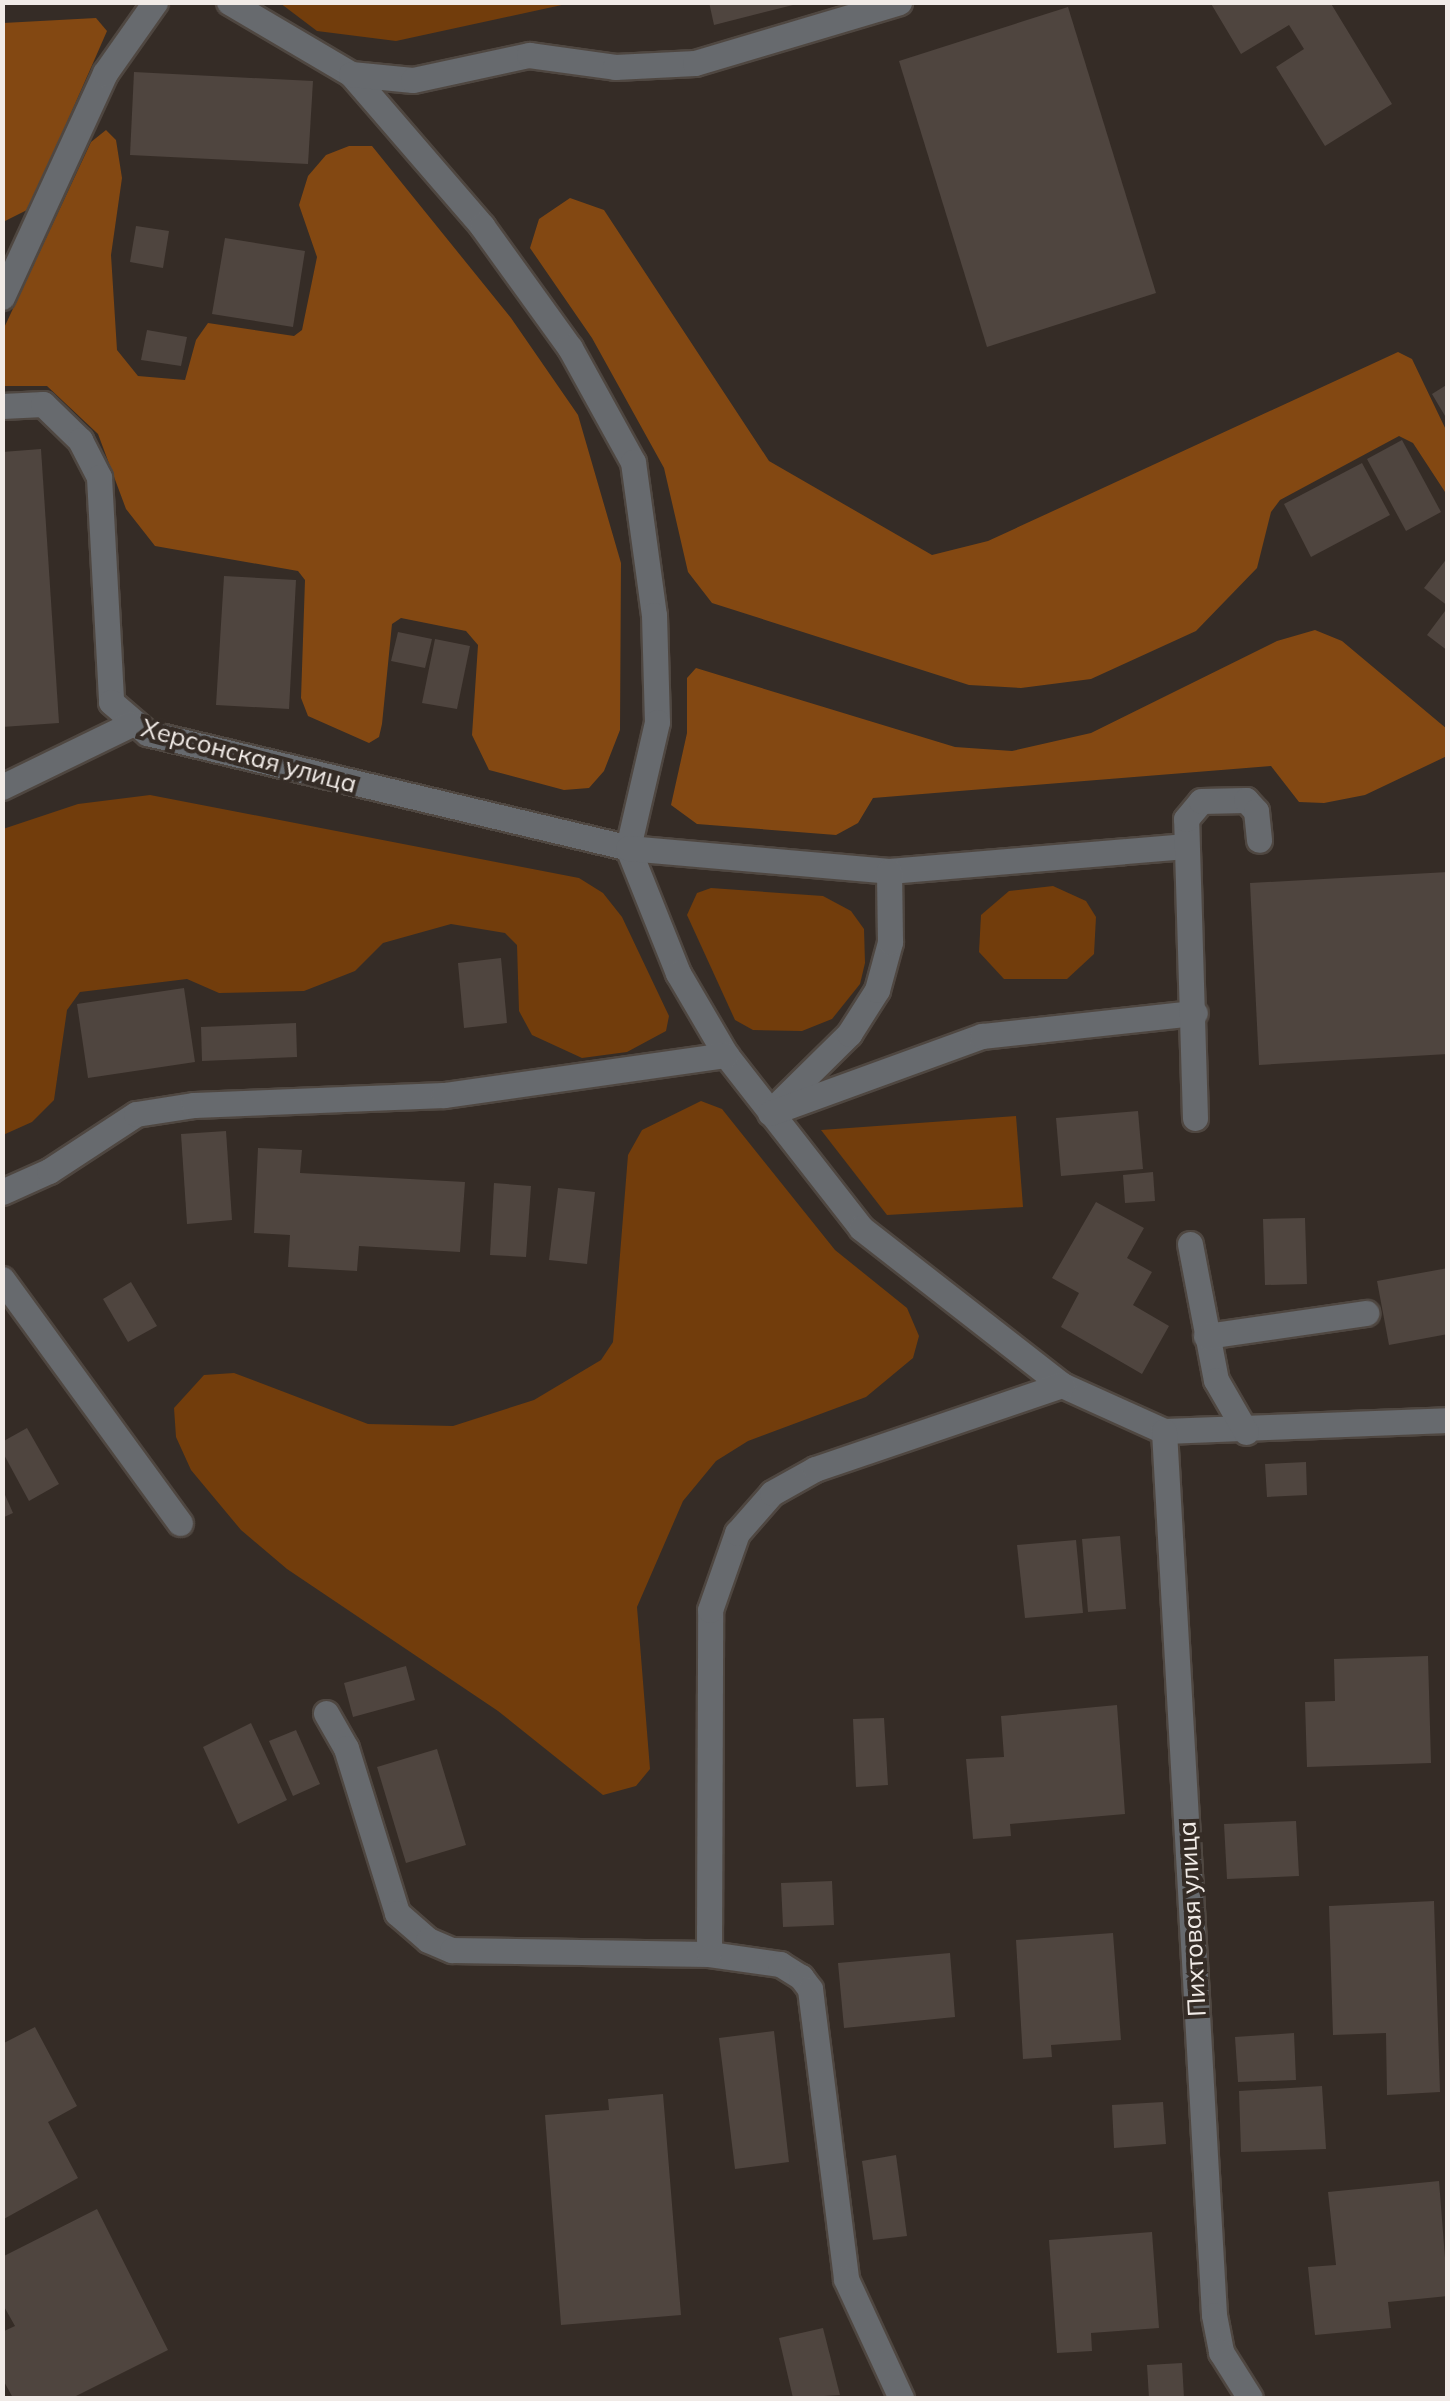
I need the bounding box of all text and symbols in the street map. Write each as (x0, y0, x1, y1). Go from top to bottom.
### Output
street label: Херсонская улица (138, 713, 360, 799)
street label: Пихтовая улица (1172, 1820, 1212, 2018)

